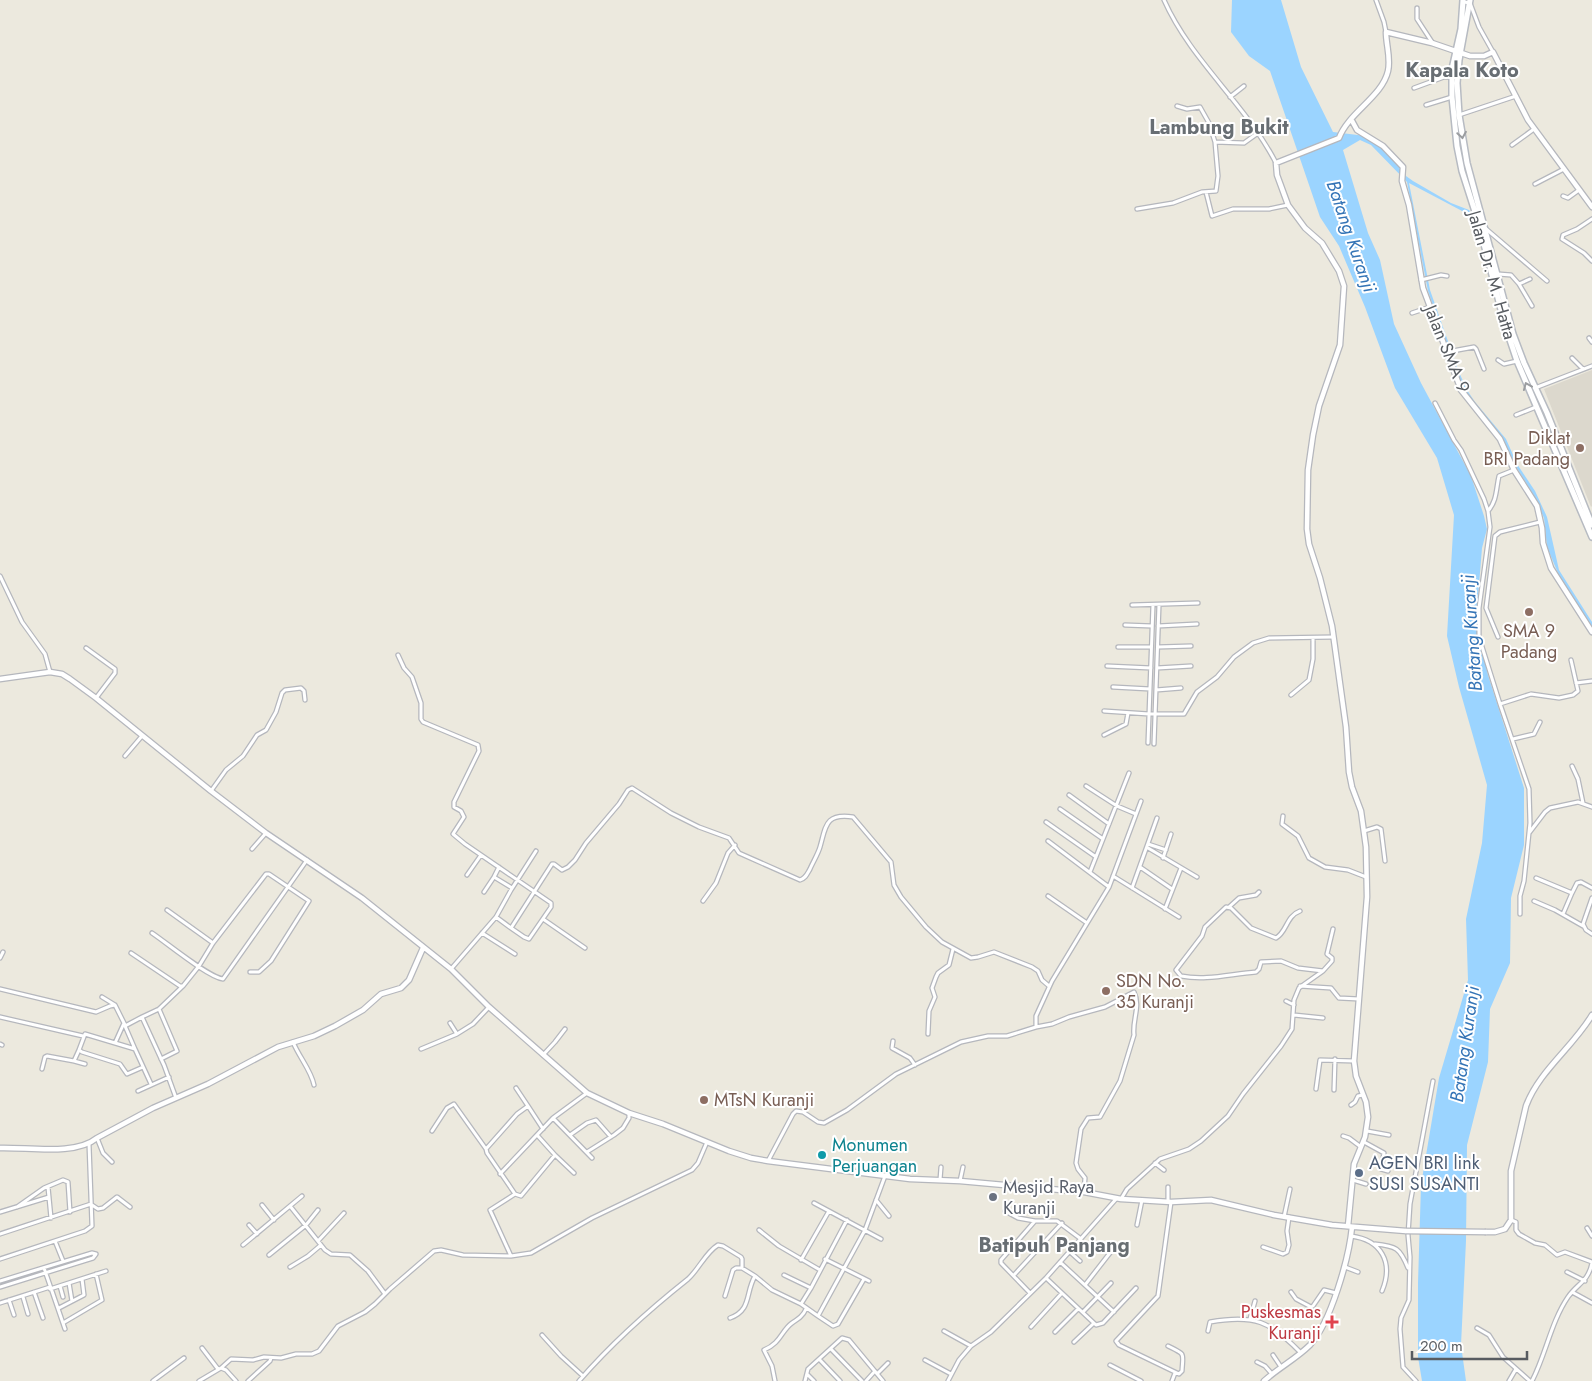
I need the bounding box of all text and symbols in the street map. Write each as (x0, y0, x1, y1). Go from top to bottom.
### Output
district label: Kapala Koto (1405, 56, 1519, 85)
district label: Lambung Bukit (1149, 113, 1289, 142)
one-way arrow (1457, 130, 1467, 139)
water label: Batang Kuranji (1320, 176, 1384, 297)
street label: Jalan Dr. M. Hatta (1461, 206, 1523, 342)
street label: Jalan SMA 9 (1417, 299, 1476, 397)
one-way arrow (1523, 382, 1533, 391)
place label: Diklat BRI Padang (1483, 425, 1571, 472)
marker: Diklat BRI Padang (1574, 442, 1586, 454)
water label: Batang Kuranji (1454, 572, 1489, 692)
marker: SMA 9 Padang (1523, 606, 1535, 618)
place label: SMA 9 Padang (1501, 618, 1557, 665)
place label: SDN No. 35 Kuranji (1116, 968, 1194, 1015)
water label: Batang Kuranji (1443, 983, 1486, 1104)
marker: SDN No. 35 Kuranji (1100, 985, 1112, 997)
place label: MTsN Kuranji (714, 1087, 814, 1113)
marker: MTsN Kuranji (698, 1094, 710, 1106)
place label: Monumen Perjuangan (832, 1132, 917, 1179)
marker: Monumen Perjuangan (816, 1149, 828, 1161)
place label: AGEN BRI link SUSI SUSANTI (1369, 1150, 1480, 1197)
marker: AGEN BRI link SUSI SUSANTI (1353, 1167, 1365, 1179)
place label: Mesjid Raya Kuranji (1003, 1174, 1094, 1221)
marker: Mesjid Raya Kuranji (987, 1191, 999, 1203)
district label: Batipuh Panjang (978, 1231, 1130, 1260)
place label: Puskesmas Kuranji (1241, 1299, 1321, 1346)
marker: Puskesmas Kuranji (1325, 1315, 1339, 1329)
scale bar (1412, 1328, 1527, 1360)
text: 200 m (1420, 1335, 1463, 1357)

